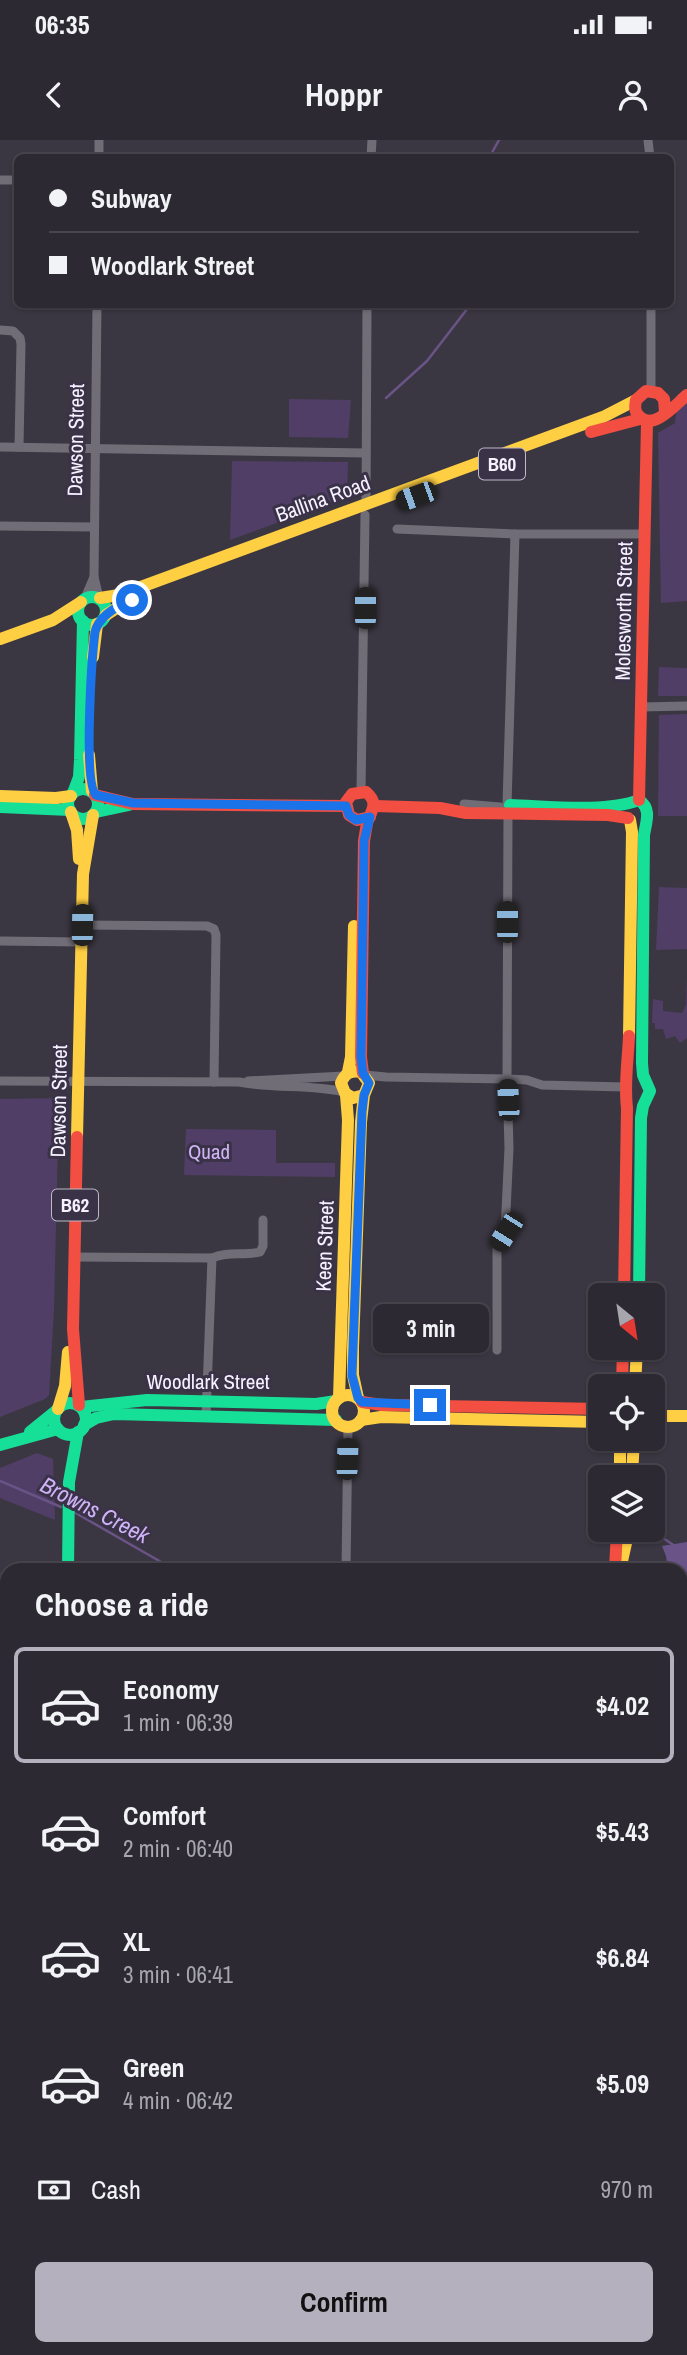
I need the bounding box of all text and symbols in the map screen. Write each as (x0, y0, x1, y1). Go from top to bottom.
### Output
text: 06:35 (35, 7, 90, 42)
text: Hoppr (305, 73, 382, 116)
icon: back (35, 76, 73, 114)
icon: person (614, 76, 652, 114)
text: Subway (91, 181, 172, 216)
text: Woodlark Street (91, 248, 254, 283)
street label: Dawson Street (60, 383, 91, 497)
road number: B60 (479, 448, 525, 480)
street label: Ballina Road (272, 468, 374, 529)
car (393, 479, 440, 513)
street label: Molesworth Street (608, 541, 639, 681)
route start (116, 584, 148, 616)
car (355, 587, 376, 629)
car (497, 901, 518, 943)
car (72, 904, 93, 946)
street label: Dawson Street (43, 1044, 74, 1158)
car (497, 1078, 520, 1122)
park label: Quad (188, 1137, 230, 1166)
road number: B62 (52, 1190, 98, 1220)
street label: Keen Street (308, 1200, 341, 1292)
car (486, 1209, 527, 1255)
north arrow (588, 1283, 665, 1360)
map controls (588, 1283, 665, 1542)
callout: 3 min (372, 1304, 488, 1352)
text: 3 min (406, 1313, 456, 1344)
street label: Woodlark Street (146, 1367, 270, 1396)
button: locate (588, 1374, 665, 1451)
route end (414, 1389, 446, 1421)
car (336, 1438, 359, 1480)
button: layers (588, 1465, 665, 1542)
water label: Browns Creek (35, 1469, 156, 1551)
text: Choose a ride (35, 1583, 209, 1626)
text: Economy (123, 1672, 219, 1707)
icon: car (39, 1674, 102, 1737)
text: $4.02 (596, 1688, 649, 1723)
text: 1 min · 06:39 (123, 1707, 233, 1738)
text: Comfort (123, 1798, 206, 1833)
icon: car (39, 1800, 102, 1863)
text: $5.43 (596, 1814, 649, 1849)
text: 2 min · 06:40 (123, 1833, 233, 1864)
text: XL (123, 1924, 150, 1959)
icon: car (39, 1926, 102, 1989)
text: $6.84 (596, 1940, 649, 1975)
text: 3 min · 06:41 (123, 1959, 233, 1990)
text: Green (123, 2050, 185, 2085)
icon: car (39, 2052, 102, 2115)
text: $5.09 (596, 2066, 649, 2101)
text: 4 min · 06:42 (123, 2085, 233, 2116)
icon: cash (35, 2171, 73, 2209)
text: Cash (91, 2172, 141, 2207)
text: 970 m (601, 2174, 653, 2205)
button: Confirm (35, 2262, 653, 2342)

